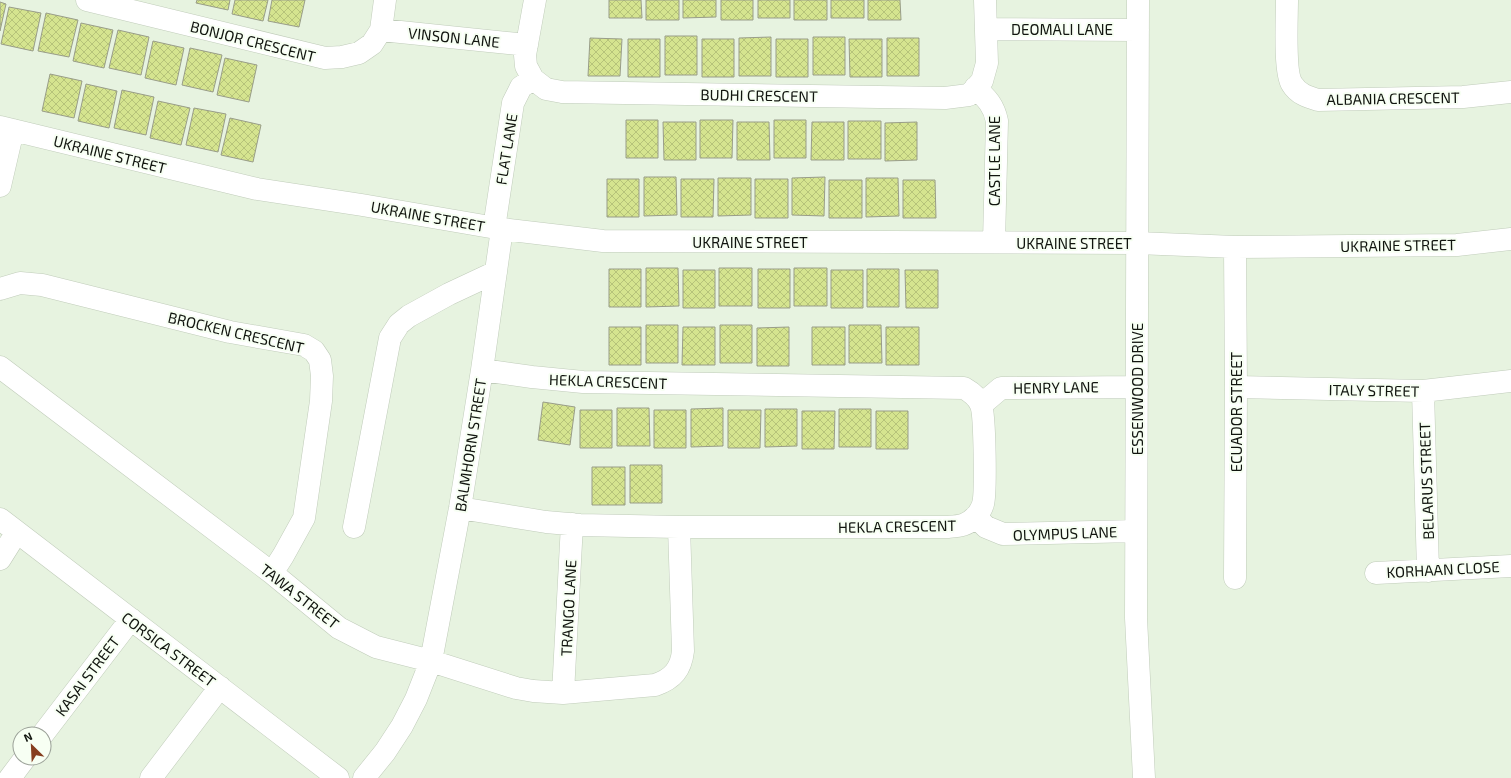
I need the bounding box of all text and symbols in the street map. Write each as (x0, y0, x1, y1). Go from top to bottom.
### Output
street label: BONJOR CRESCENT (188, 17, 318, 65)
street label: DEOMALI LANE (1011, 20, 1113, 38)
street label: VINSON LANE (407, 23, 501, 51)
street label: BUDHI CRESCENT (700, 85, 818, 105)
street label: ALBANIA CRESCENT (1326, 88, 1460, 108)
street label: FLAT LANE (491, 112, 521, 186)
street label: CASTLE LANE (985, 116, 1003, 206)
street label: UKRAINE STREET (52, 131, 169, 177)
street label: UKRAINE STREET (370, 197, 487, 235)
street label: UKRAINE STREET (692, 233, 808, 251)
street label: UKRAINE STREET (1016, 234, 1132, 252)
street label: UKRAINE STREET (1340, 235, 1456, 255)
street label: BROCKEN CRESCENT (166, 308, 306, 356)
street label: ESSENWOOD DRIVE (1128, 323, 1146, 455)
street label: ECUADOR STREET (1227, 351, 1245, 472)
street label: HEKLA CRESCENT (549, 370, 668, 392)
street label: BALMHORN STREET (451, 377, 489, 513)
street label: HENRY LANE (1013, 377, 1099, 397)
street label: ITALY STREET (1328, 380, 1420, 400)
street label: BELARUS STREET (1415, 422, 1437, 540)
street label: HEKLA CRESCENT (838, 516, 957, 536)
street label: OLYMPUS LANE (1012, 522, 1118, 544)
street label: KORHAAN CLOSE (1386, 557, 1500, 581)
street label: TRANGO LANE (556, 559, 580, 657)
street label: TAWA STREET (257, 560, 343, 632)
street label: CORSICA STREET (119, 608, 220, 690)
street label: KASAI STREET (51, 632, 123, 719)
north arrow (12, 726, 52, 766)
text: N (21, 729, 34, 744)

